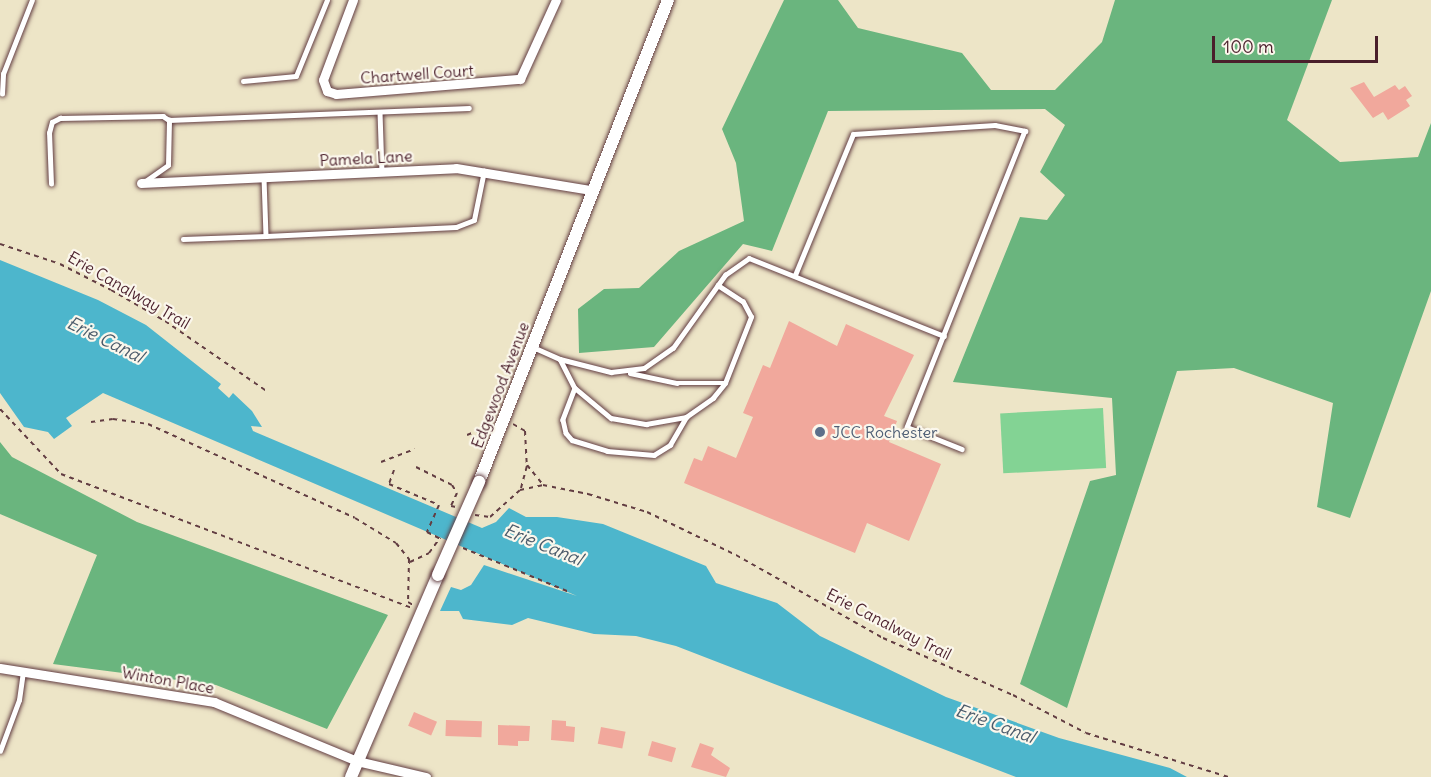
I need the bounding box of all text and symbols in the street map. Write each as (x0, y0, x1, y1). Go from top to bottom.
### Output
scale bar (1215, 24, 1382, 62)
text: 100 m (1223, 35, 1274, 58)
street label: Chartwell Court (360, 60, 474, 88)
street label: Pamela Lane (319, 146, 413, 170)
street label: Erie Canalway Trail (65, 247, 193, 333)
water label: Erie Canal (63, 312, 147, 368)
street label: Edgewood Avenue (467, 319, 533, 451)
place label: JCC Rochester (832, 422, 938, 442)
marker: JCC Rochester (813, 425, 827, 439)
water label: Erie Canal (501, 520, 585, 570)
street label: Erie Canalway Trail (823, 584, 955, 664)
street label: Winton Place (120, 662, 216, 698)
water label: Erie Canal (953, 700, 1037, 748)

